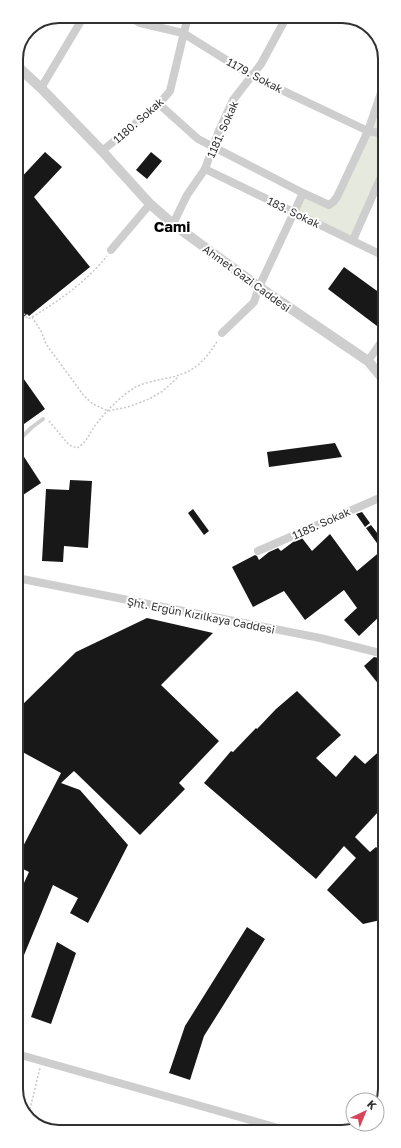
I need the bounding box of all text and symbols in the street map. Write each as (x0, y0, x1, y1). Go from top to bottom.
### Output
street label: 1179. Sokak (225, 55, 285, 95)
street label: 1180. Sokak (110, 95, 166, 145)
street label: 1181. Sokak (204, 99, 240, 159)
street label: 183. Sokak (266, 194, 322, 230)
district label: Cami (154, 217, 190, 235)
street label: Ahmet Gazi Caddesi (201, 242, 293, 314)
street label: 1185. Sokak (290, 504, 352, 542)
street label: Şht. Ergün Kızılkaya Caddesi (126, 594, 276, 636)
north arrow (345, 1092, 385, 1132)
text: K (365, 1097, 380, 1112)

